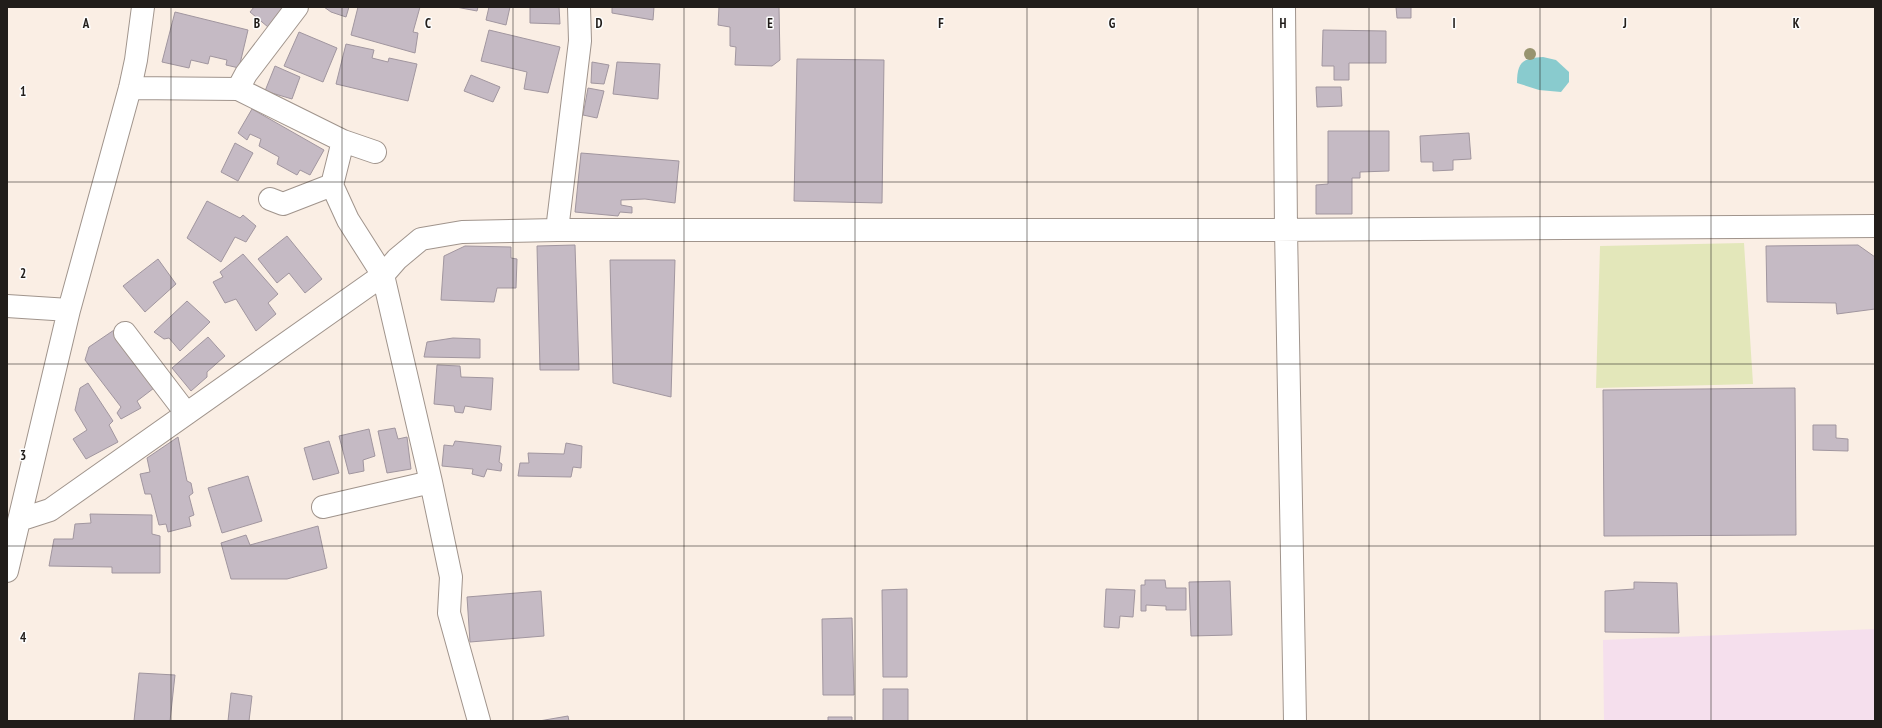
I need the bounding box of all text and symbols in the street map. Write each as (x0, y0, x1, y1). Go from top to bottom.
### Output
text: A (82, 15, 90, 32)
text: B (254, 15, 260, 32)
text: C (425, 15, 431, 32)
text: D (596, 15, 603, 32)
text: E (767, 15, 773, 32)
text: F (938, 15, 944, 32)
text: G (1109, 15, 1116, 32)
text: H (1280, 15, 1287, 32)
text: I (1452, 15, 1456, 32)
text: J (1622, 15, 1627, 32)
text: K (1793, 15, 1800, 32)
text: 1 (20, 83, 26, 100)
text: 2 (20, 265, 26, 282)
text: 3 (20, 447, 26, 464)
text: 4 (20, 629, 27, 646)

